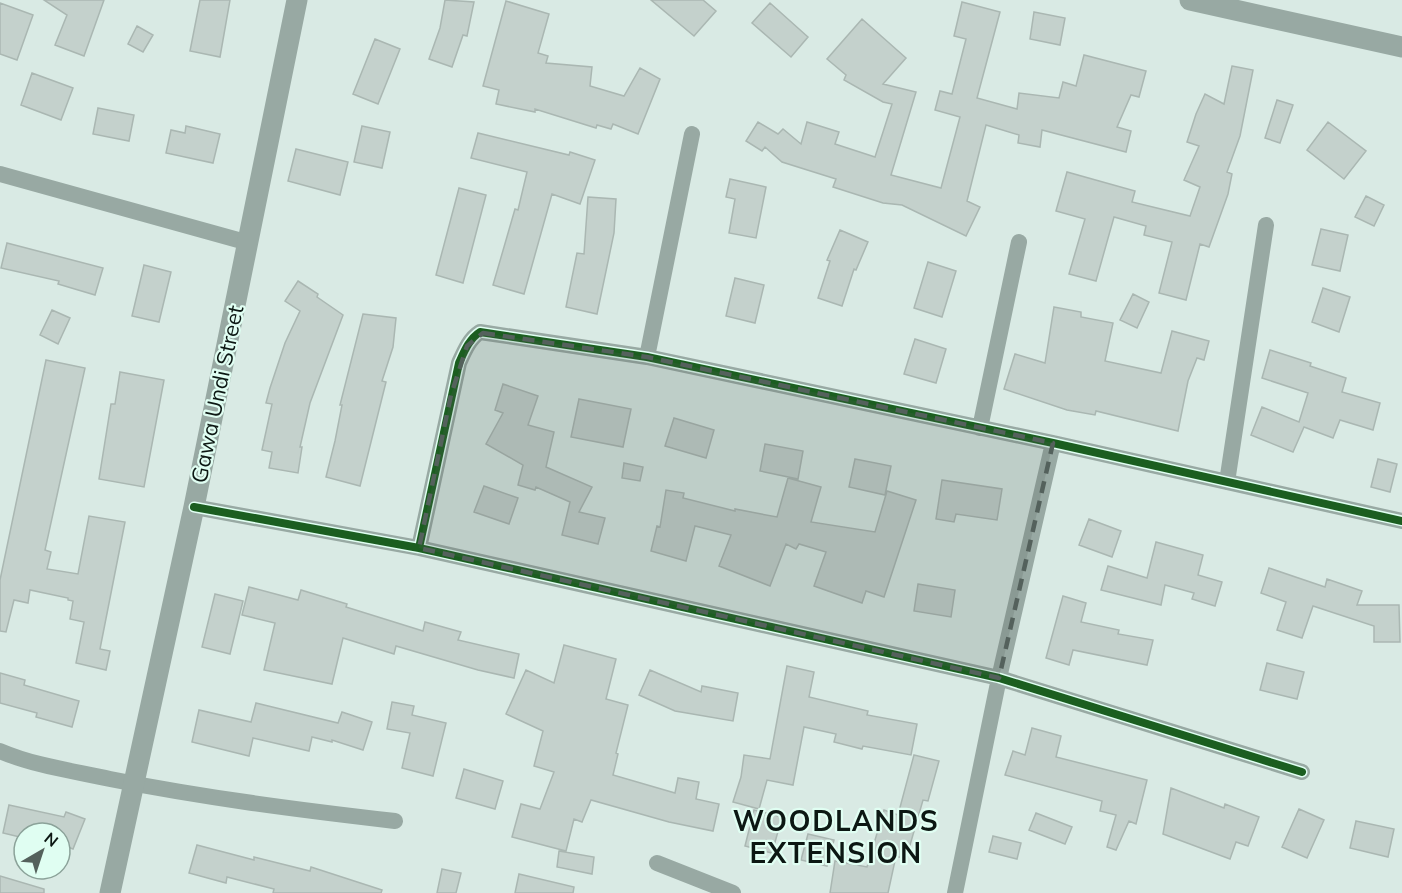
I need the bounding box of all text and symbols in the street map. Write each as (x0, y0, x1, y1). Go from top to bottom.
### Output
street label: Gawa Undi Street (184, 302, 250, 485)
district label: WOODLANDS EXTENSION (733, 803, 939, 870)
north arrow (12, 821, 72, 881)
text: N (40, 828, 62, 851)

